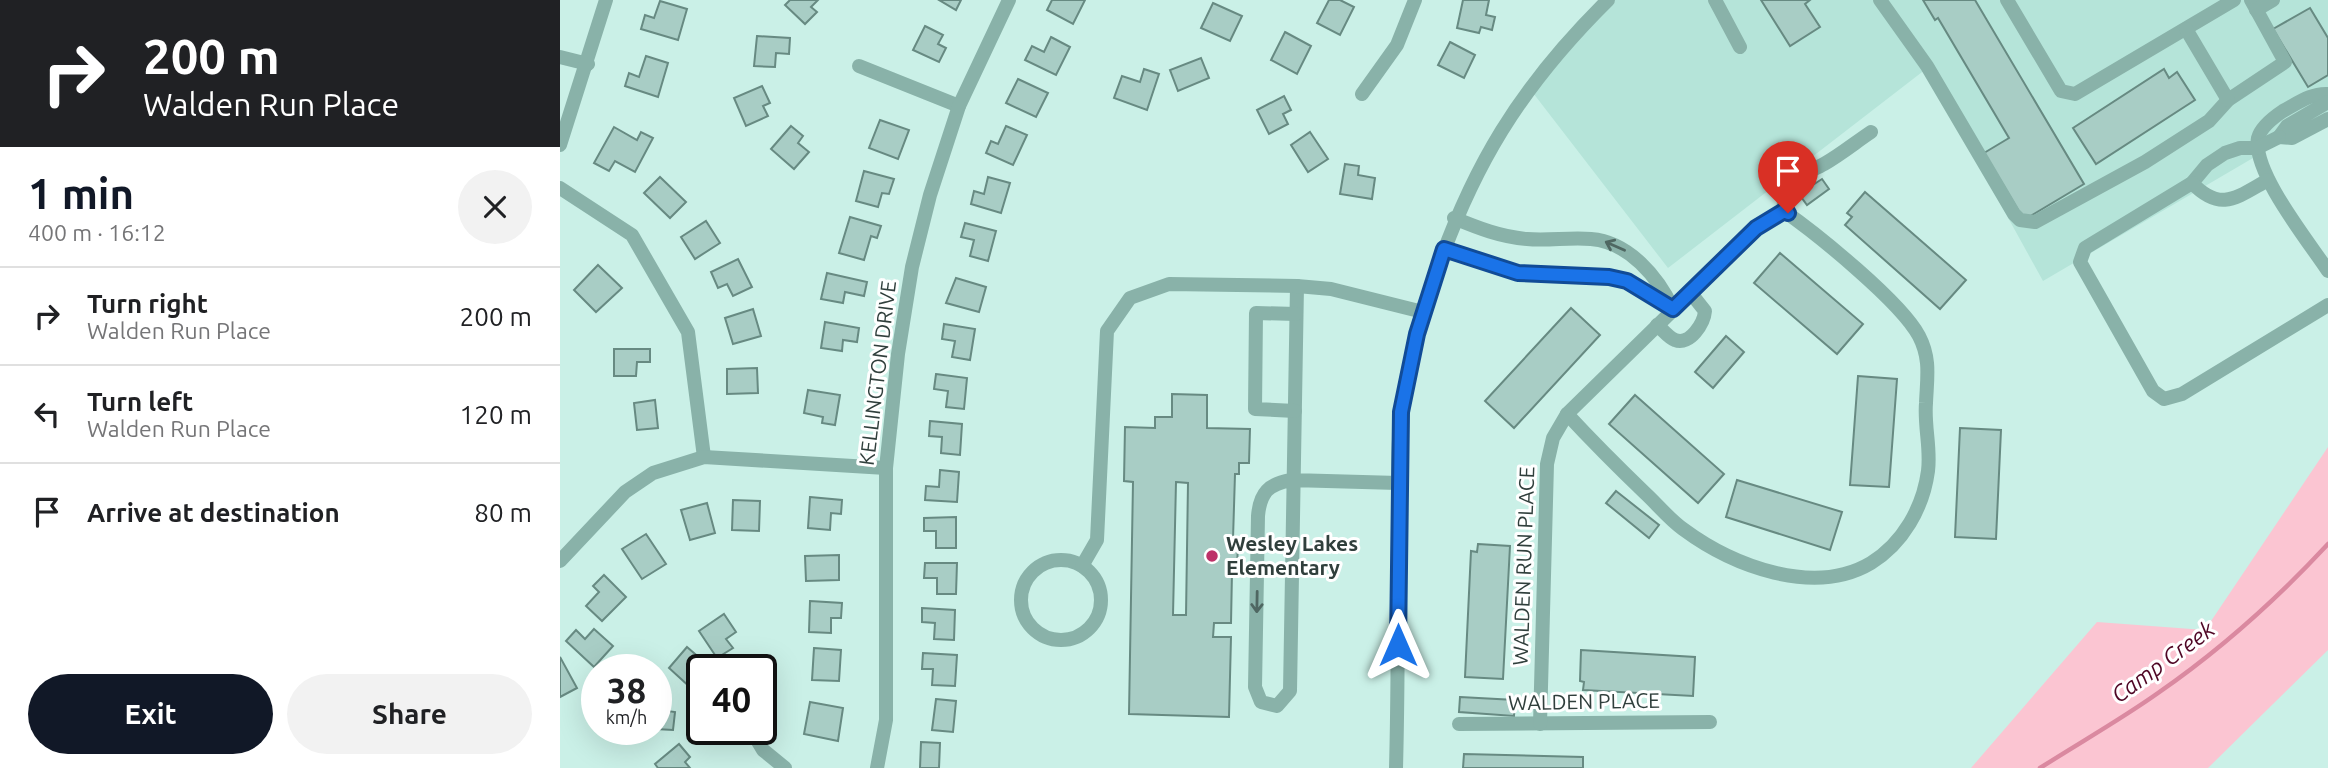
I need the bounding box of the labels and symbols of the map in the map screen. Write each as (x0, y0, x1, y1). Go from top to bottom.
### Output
pin (1758, 141, 1818, 213)
one-way arrow (1605, 239, 1626, 252)
street label: KELLINGTON DRIVE (854, 279, 900, 467)
street label: WALDEN RUN PLACE (1508, 466, 1538, 666)
place label: Wesley Lakes Elementary (1226, 531, 1358, 579)
marker: Wesley Lakes Elementary (1204, 548, 1220, 564)
one-way arrow (1250, 590, 1264, 613)
position arrow (1361, 608, 1435, 682)
water label: Camp Creek (2106, 616, 2219, 707)
speed limit sign: 40 (686, 654, 777, 745)
street label: WALDEN PLACE (1508, 688, 1660, 714)

